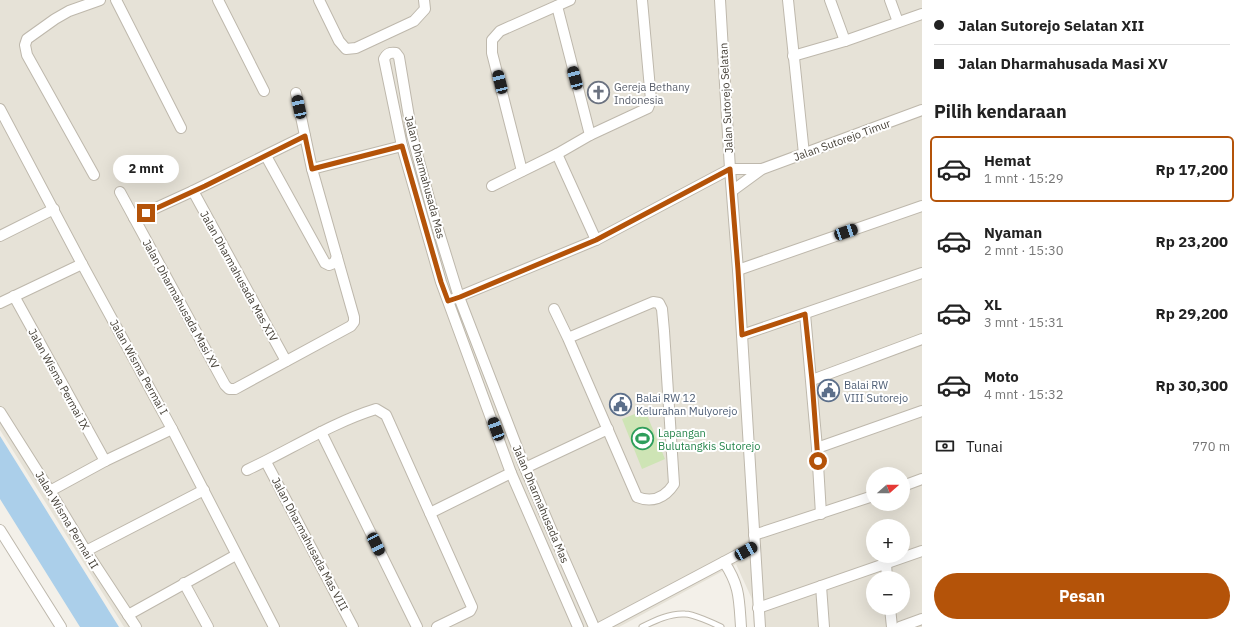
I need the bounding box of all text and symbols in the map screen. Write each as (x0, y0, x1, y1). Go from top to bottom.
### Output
text: Jalan Sutorejo Selatan XII (958, 16, 1144, 35)
street label: Jalan Sutorejo Selatan (716, 42, 736, 154)
text: Jalan Dharmahusada Masi XV (958, 54, 1168, 73)
car (566, 65, 584, 91)
car (491, 69, 509, 95)
church icon: Gereja Bethany Indonesia (585, 80, 611, 106)
place label: Gereja Bethany Indonesia (614, 80, 690, 107)
car (291, 94, 307, 120)
text: Pilih kendaraan (934, 100, 1067, 123)
street label: Jalan Dharmahusada Mas (402, 114, 448, 240)
street label: Jalan Sutorejo Timur (792, 116, 892, 164)
icon: car (936, 151, 972, 187)
text: Hemat (984, 151, 1031, 170)
callout: 2 mnt (113, 155, 179, 183)
text: 2 mnt (128, 160, 164, 177)
text: Rp 17,200 (1156, 160, 1228, 179)
text: 1 mnt · 15:29 (984, 170, 1064, 187)
route end (137, 204, 155, 222)
street label: Jalan Dharmahusada Mas XIV (197, 208, 281, 344)
car (833, 222, 859, 242)
icon: car (936, 223, 972, 259)
text: Nyaman (984, 223, 1042, 242)
text: Rp 23,200 (1156, 232, 1228, 251)
street label: Jalan Dharmahusada Masi XV (140, 237, 223, 371)
text: 2 mnt · 15:30 (984, 242, 1064, 259)
icon: car (936, 295, 972, 331)
text: XL (984, 295, 1002, 314)
text: Rp 29,200 (1156, 304, 1228, 323)
text: 3 mnt · 15:31 (984, 314, 1064, 331)
street label: Jalan Wisma Permai I (107, 317, 171, 417)
street label: Jalan Wisma Permai IX (25, 326, 93, 432)
icon: car (936, 367, 972, 403)
text: Moto (984, 367, 1019, 386)
text: Rp 30,300 (1156, 376, 1228, 395)
public building icon: Balai RW VIII Sutorejo (816, 378, 842, 404)
place label: Balai RW VIII Sutorejo (844, 378, 908, 405)
text: 4 mnt · 15:32 (984, 386, 1064, 403)
public building icon: Balai RW 12 Kelurahan Mulyorejo (608, 391, 634, 417)
place label: Balai RW 12 Kelurahan Mulyorejo (636, 391, 737, 418)
car (486, 416, 506, 442)
sports icon: Lapangan Bulutangkis Sutorejo (630, 426, 656, 452)
place label: Lapangan Bulutangkis Sutorejo (658, 426, 761, 453)
icon: cash (934, 435, 956, 457)
text: Tunai (966, 437, 1003, 456)
text: 770 m (1192, 438, 1230, 455)
street label: Jalan Dharmahusada Mas (510, 443, 572, 565)
route start (809, 452, 827, 470)
north arrow (866, 467, 910, 511)
map controls (866, 467, 910, 615)
street label: Jalan Wisma Permai II (32, 469, 102, 571)
street label: Jalan Dharmahusada Mas VIII (269, 475, 351, 613)
button: + (866, 519, 910, 563)
car (365, 531, 387, 557)
car (733, 540, 759, 562)
button: − (866, 571, 910, 615)
button: Pesan (934, 573, 1230, 619)

